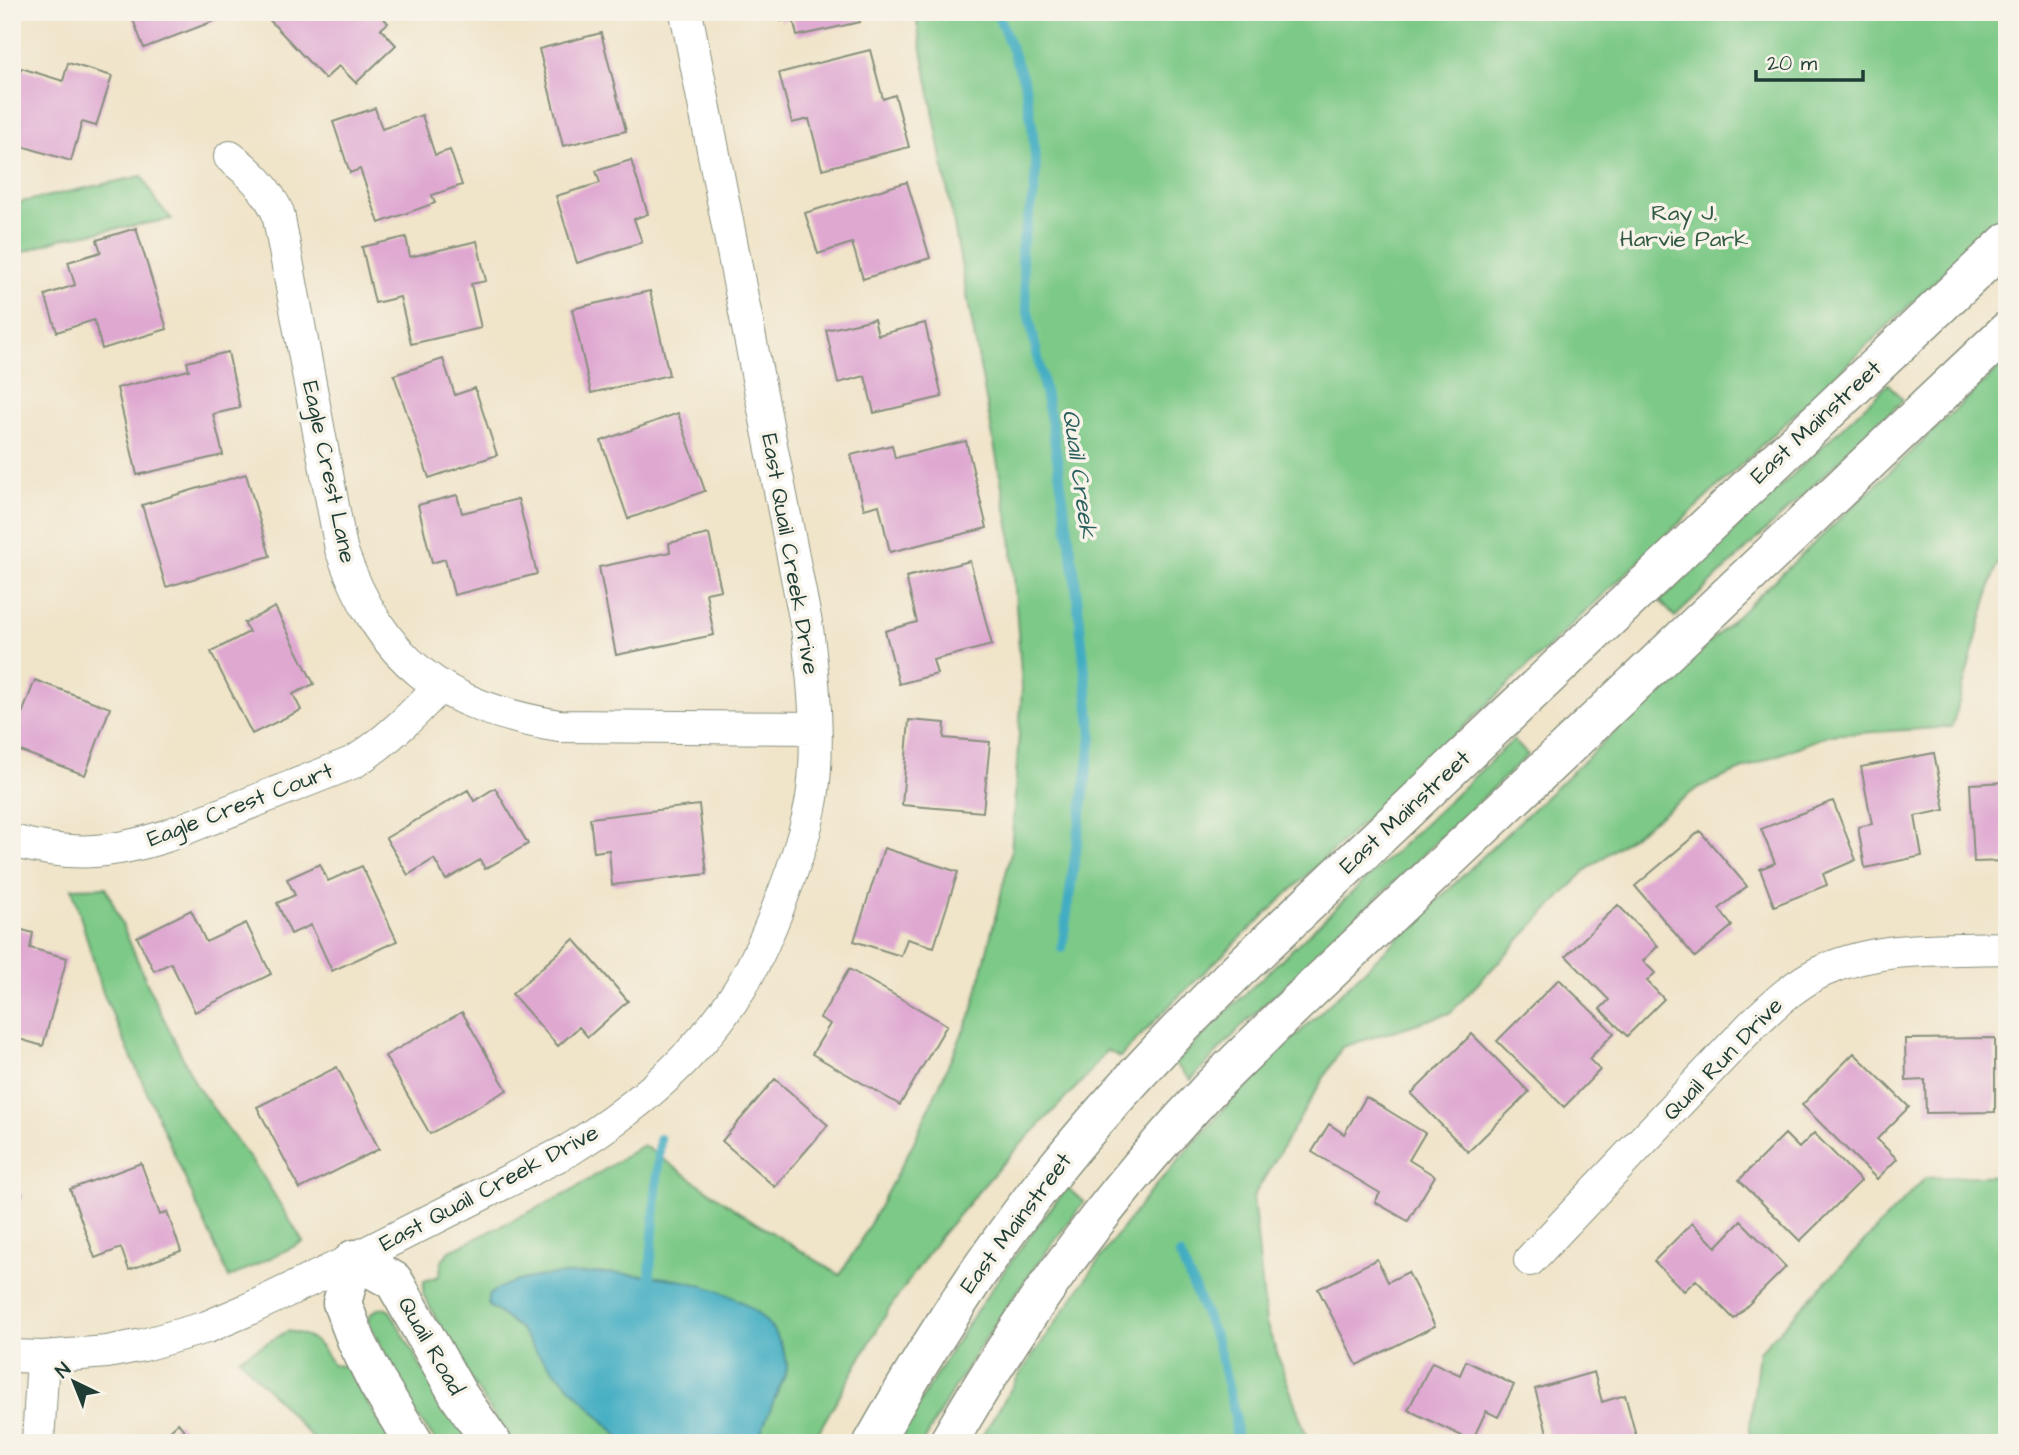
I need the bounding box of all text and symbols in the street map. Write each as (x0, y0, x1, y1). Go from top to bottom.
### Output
scale bar (1756, 38, 1863, 82)
text: 20 m (1767, 49, 1818, 78)
park label: Ray J. Harvie Park (1620, 197, 1748, 255)
street label: East Mainstreet (1743, 352, 1889, 491)
street label: Eagle Crest Lane (293, 378, 364, 566)
water label: Quail Creek (1053, 408, 1105, 542)
street label: East Quail Creek Drive (753, 431, 827, 677)
street label: East Mainstreet (1332, 742, 1478, 881)
street label: Eagle Crest Court (142, 755, 339, 856)
street label: Quail Run Drive (1656, 990, 1790, 1128)
street label: East Quail Creek Drive (374, 1117, 604, 1259)
street label: East Mainstreet (952, 1145, 1080, 1300)
street label: Quail Road (390, 1291, 472, 1401)
north arrow (38, 1346, 108, 1416)
text: N (50, 1357, 77, 1385)

